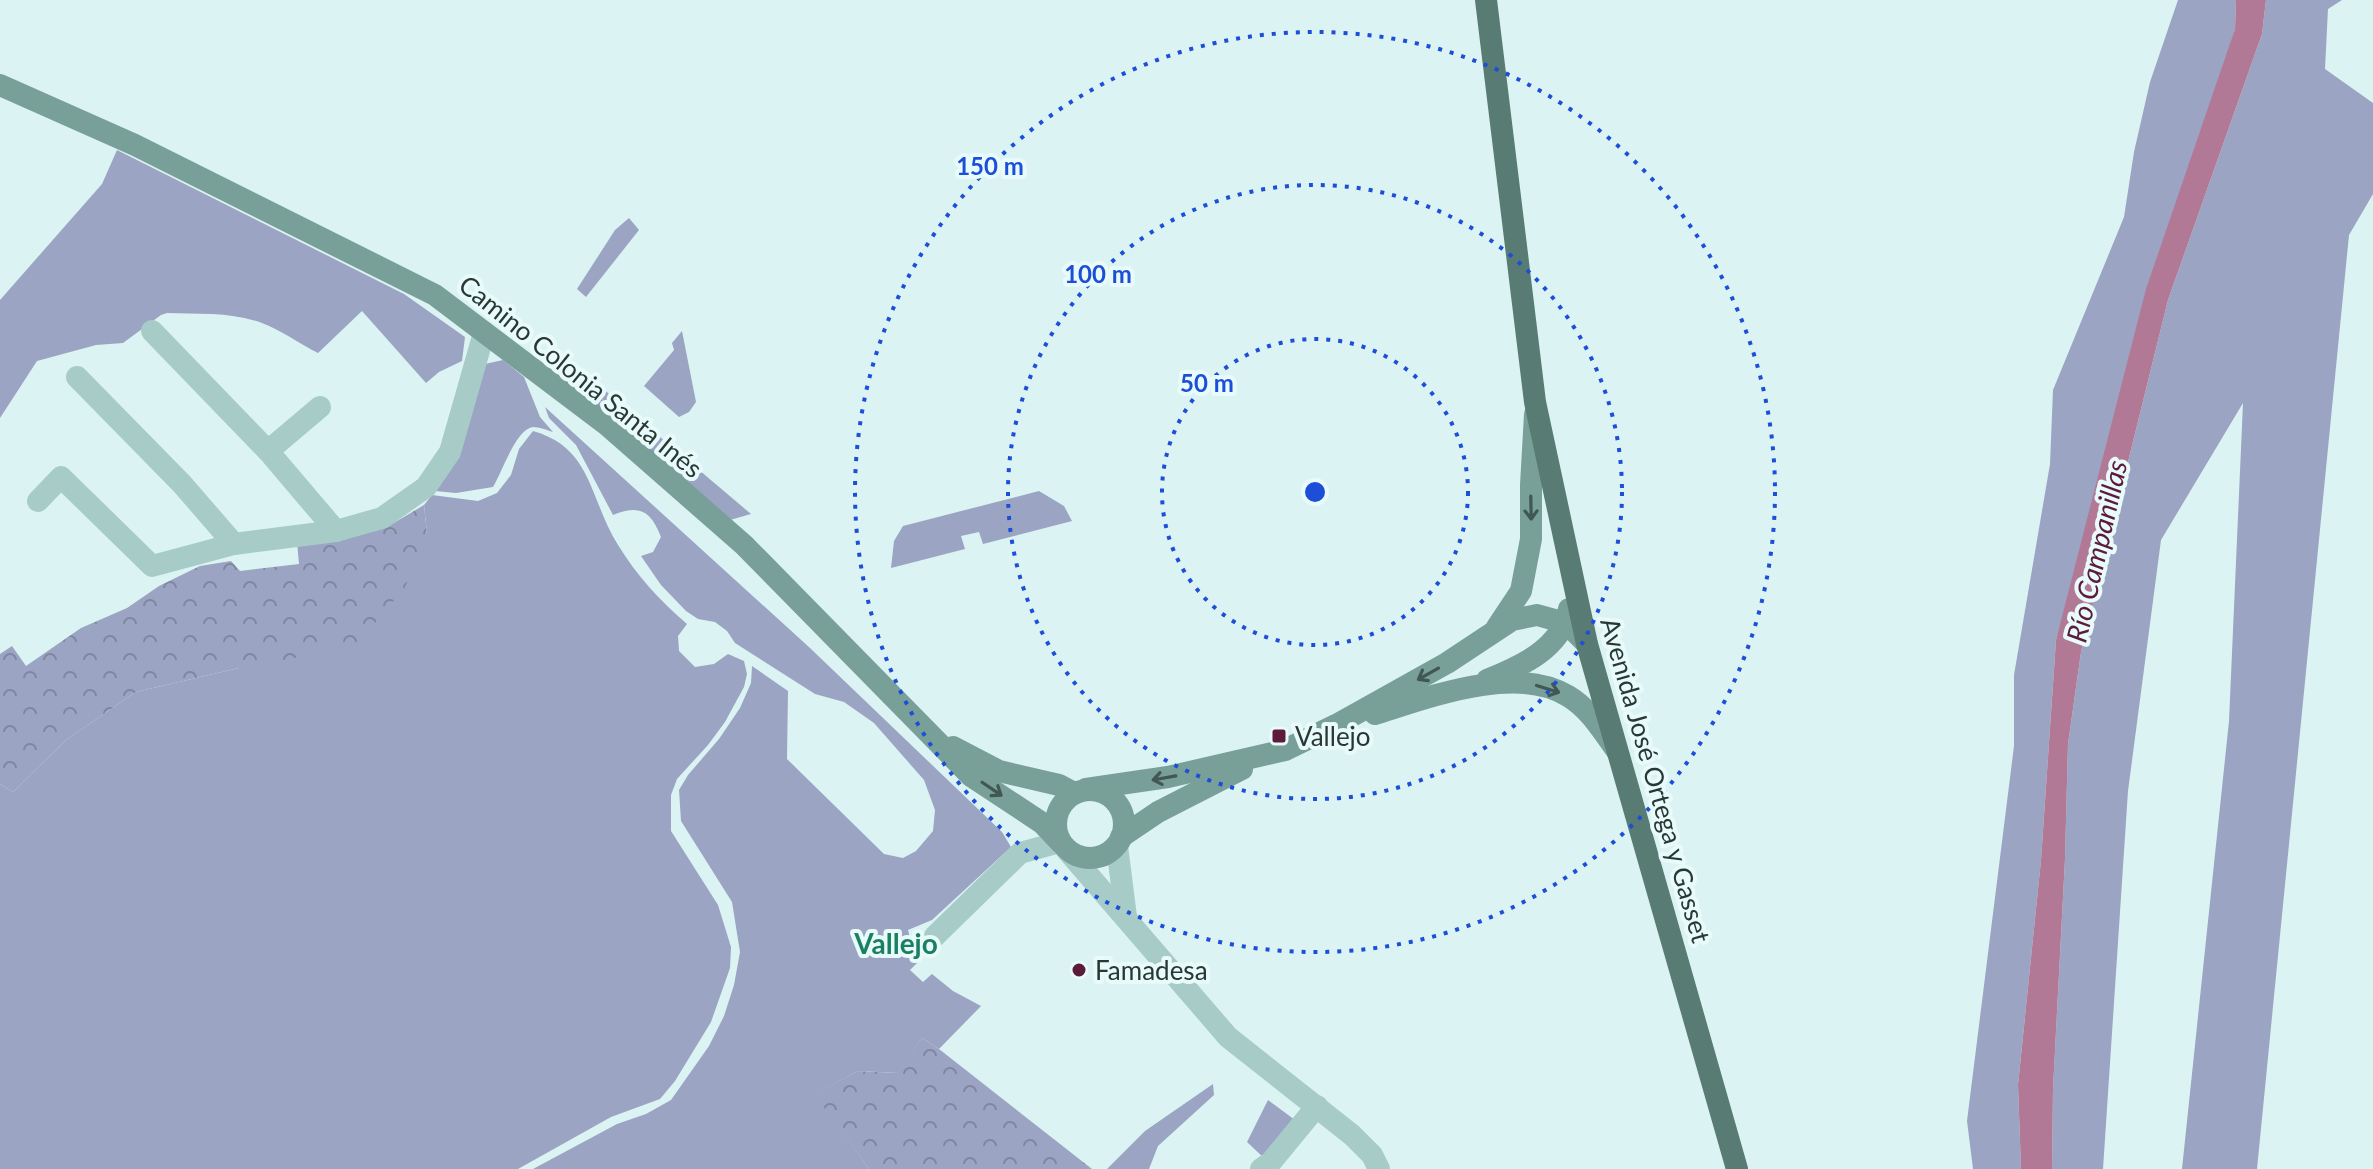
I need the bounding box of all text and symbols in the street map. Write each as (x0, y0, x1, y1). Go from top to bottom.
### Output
text: 150 m (956, 151, 1024, 180)
text: 100 m (1064, 259, 1132, 288)
street label: Camino Colonia Santa Inés (453, 268, 709, 484)
text: 50 m (1180, 368, 1234, 397)
water label: Río Campanillas (2059, 457, 2133, 645)
centre of rings (1301, 478, 1329, 506)
one-way arrow (1523, 494, 1539, 521)
street label: Avenida José Ortega y Gasset (1594, 614, 1718, 947)
one-way arrow (1417, 667, 1441, 682)
one-way arrow (1534, 682, 1560, 697)
place label: Vallejo (1295, 720, 1371, 752)
marker: Vallejo (1270, 727, 1288, 745)
one-way arrow (1152, 771, 1177, 786)
one-way arrow (980, 781, 1002, 798)
district label: Vallejo (853, 926, 938, 960)
place label: Famadesa (1095, 954, 1208, 986)
marker: Famadesa (1070, 961, 1088, 979)

